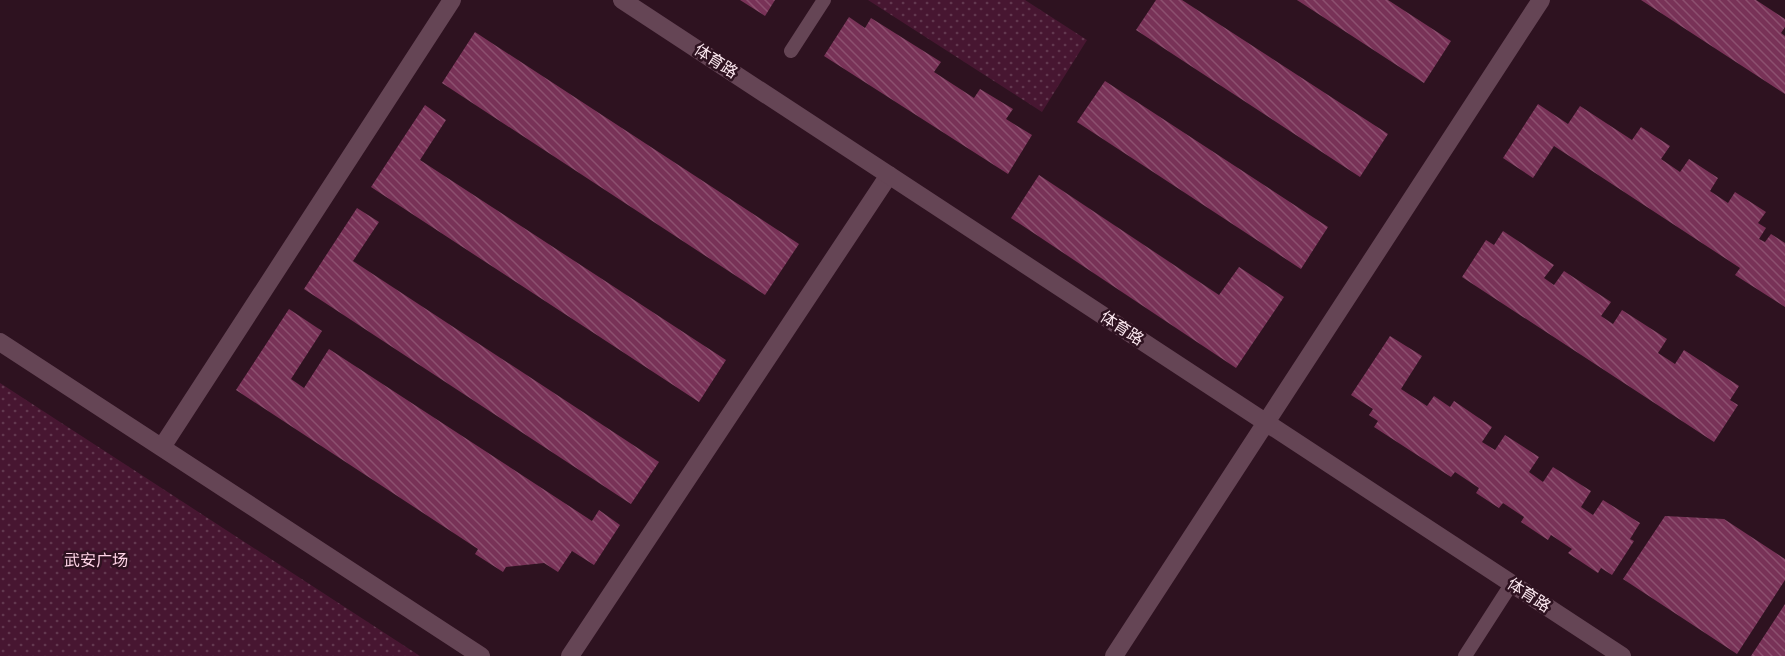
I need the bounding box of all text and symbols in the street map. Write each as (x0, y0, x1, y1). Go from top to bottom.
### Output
street label: 体育路 (691, 40, 741, 82)
street label: 体育路 (1097, 307, 1147, 349)
park label: 武安广场 (64, 551, 128, 570)
street label: 体育路 (1504, 574, 1554, 616)

